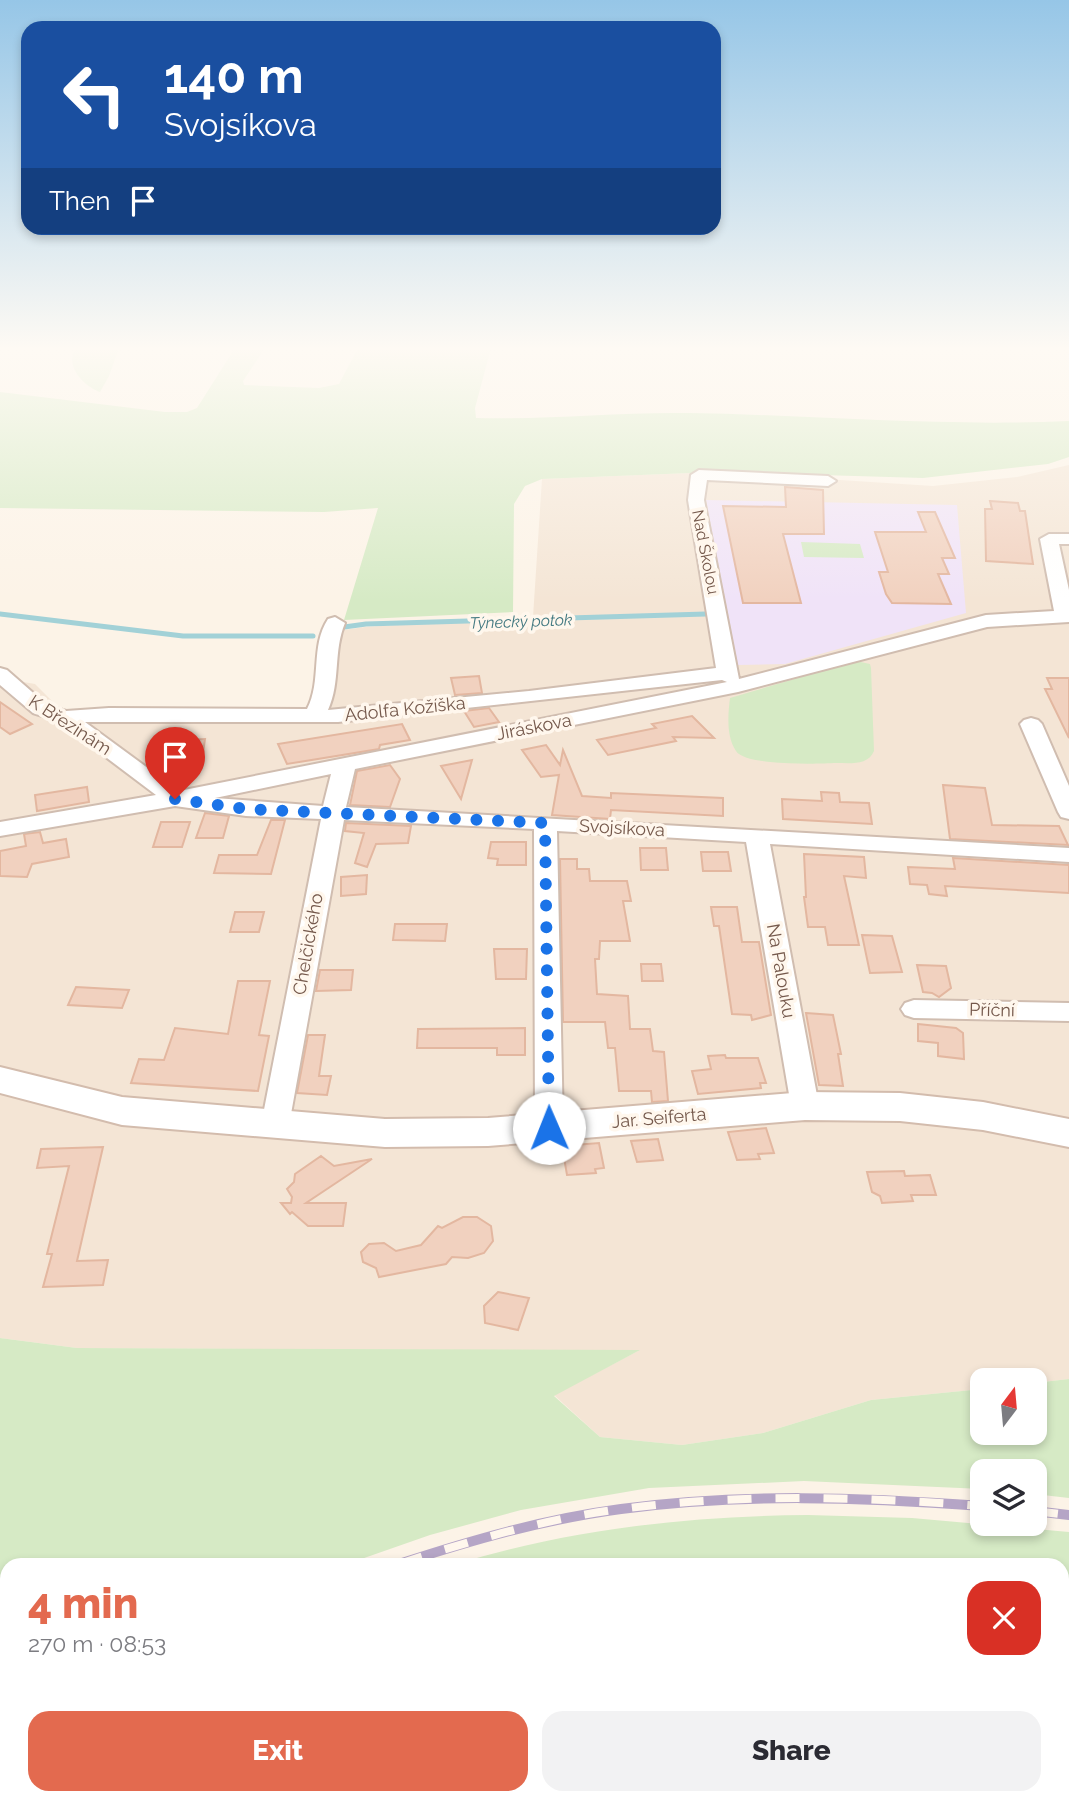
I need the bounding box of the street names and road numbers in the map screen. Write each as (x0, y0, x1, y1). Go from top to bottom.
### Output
street label: Nad Školou (688, 508, 724, 596)
street label: K Březinám (25, 690, 115, 759)
street label: Adolfa Kožíška (344, 692, 466, 725)
street label: Jiráskova (495, 709, 573, 744)
street label: Svojsíkova (579, 815, 665, 840)
street label: Chelčického (288, 891, 327, 996)
street label: Na Palouku (763, 922, 800, 1020)
street label: Příční (969, 999, 1015, 1020)
street label: Jar. Seiferta (611, 1103, 707, 1132)

